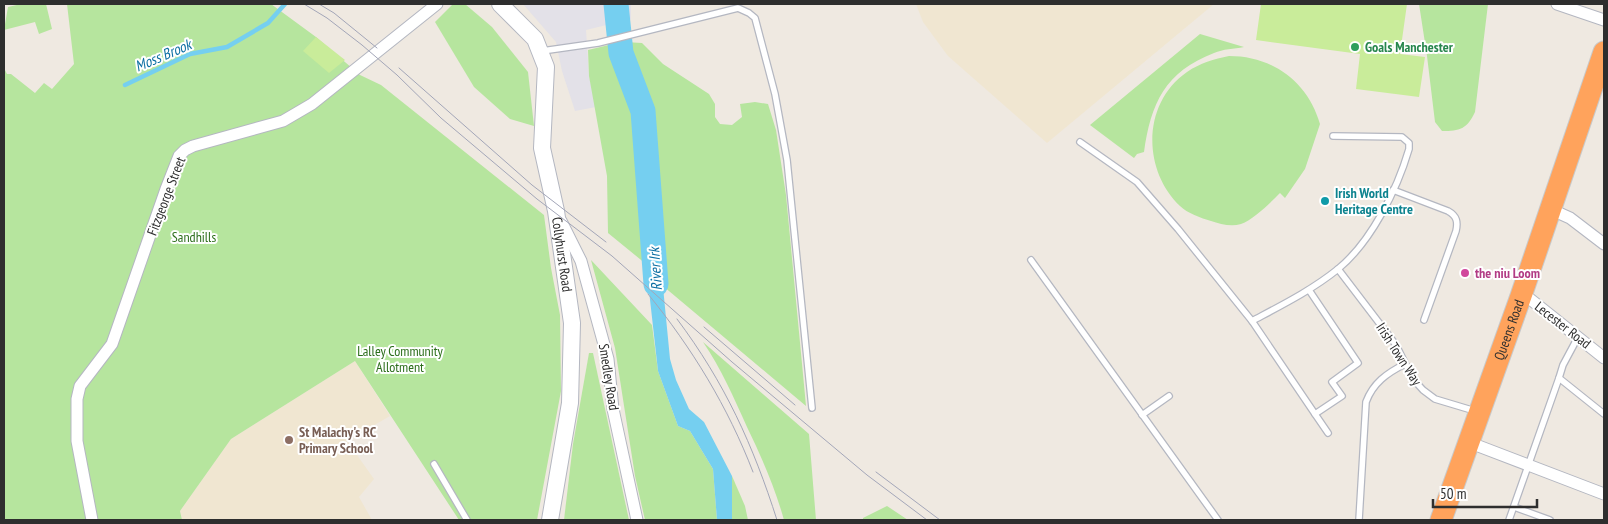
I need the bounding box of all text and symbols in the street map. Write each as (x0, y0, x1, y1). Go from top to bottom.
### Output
water label: Moss Brook (132, 34, 196, 75)
place label: Goals Manchester (1365, 38, 1454, 56)
marker: Goals Manchester (1349, 41, 1361, 53)
street label: Fitzgeorge Street (143, 154, 189, 238)
place label: Irish World Heritage Centre (1335, 184, 1413, 218)
marker: Irish World Heritage Centre (1319, 195, 1331, 207)
street label: Collyhurst Road (548, 216, 576, 293)
park label: Sandhills (172, 228, 216, 246)
water label: River Irk (644, 245, 666, 291)
place label: the niu Loom (1475, 264, 1540, 282)
marker: the niu Loom (1459, 267, 1471, 279)
street label: Queens Road (1490, 297, 1528, 362)
street label: Lecester Road (1531, 297, 1595, 353)
street label: Irish Town Way (1372, 319, 1426, 389)
park label: Lalley Community Allotment (357, 342, 444, 376)
street label: Smedley Road (595, 342, 623, 412)
place label: St Malachy's RC Primary School (299, 423, 377, 457)
marker: St Malachy's RC Primary School (283, 434, 295, 446)
scale bar (1433, 476, 1537, 508)
text: 50 m (1440, 484, 1466, 503)

